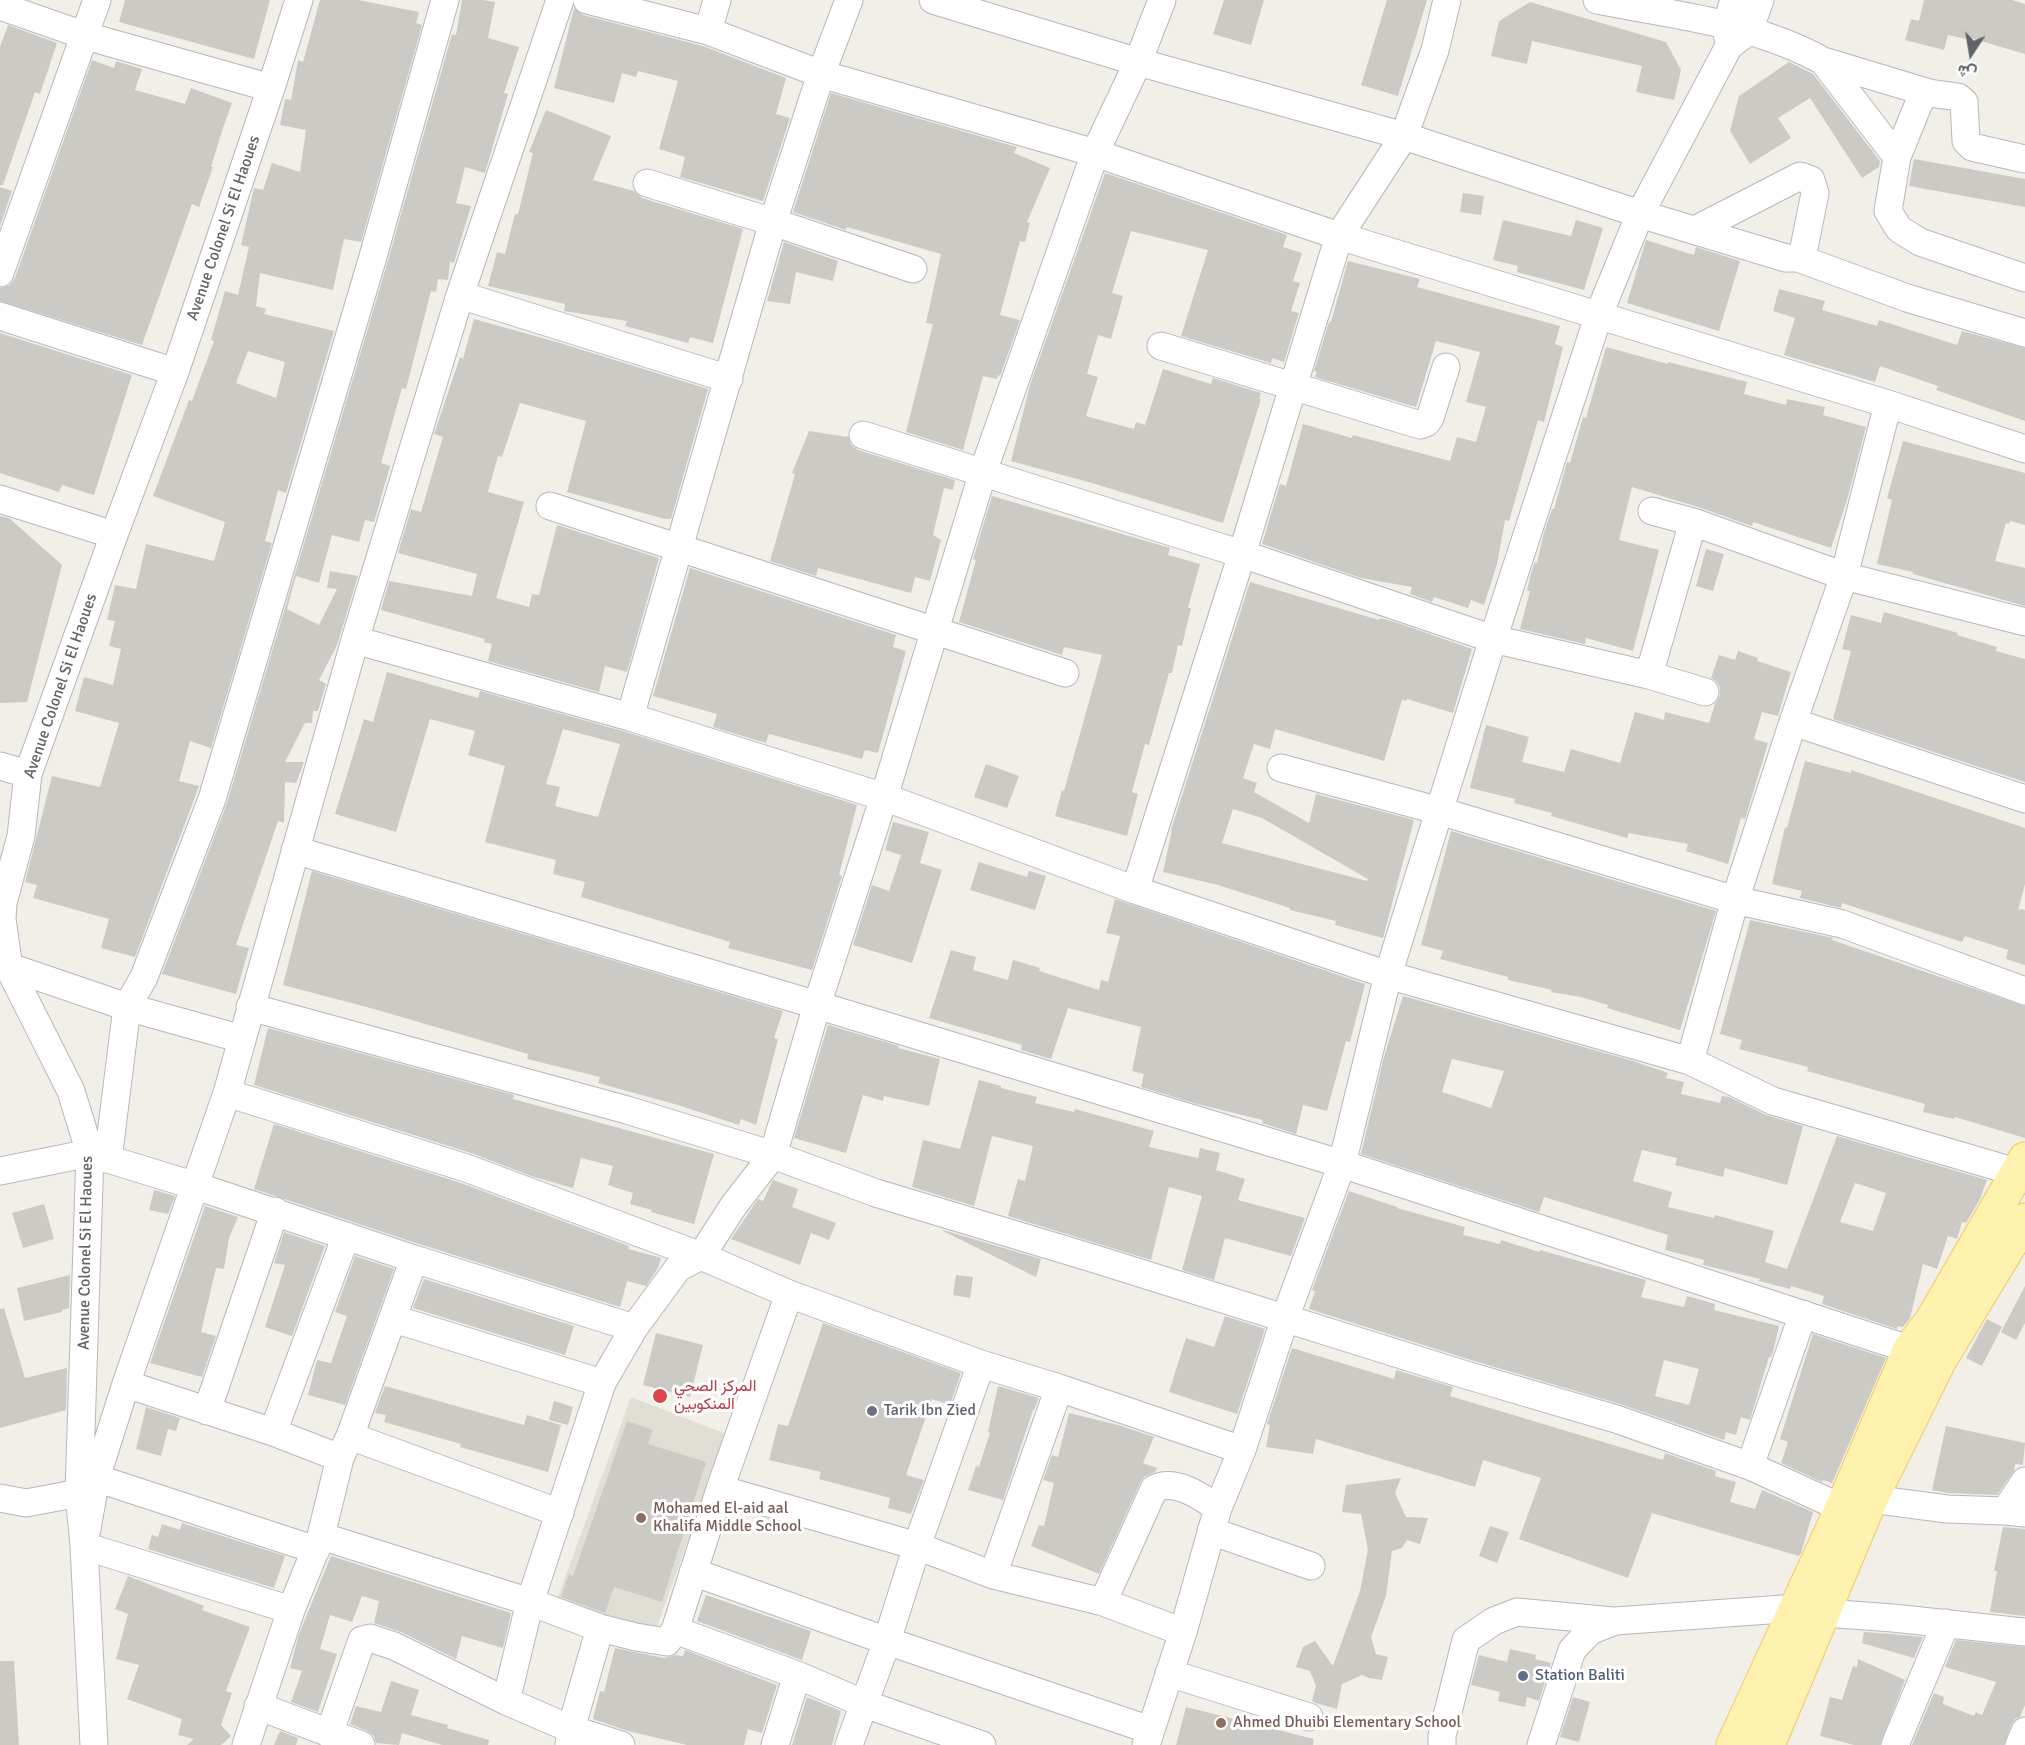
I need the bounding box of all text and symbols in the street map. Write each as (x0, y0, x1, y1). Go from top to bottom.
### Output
north arrow (1941, 24, 2001, 84)
text: ش (1956, 60, 1979, 83)
street label: Avenue Colonel Si El Haoues (183, 133, 265, 323)
street label: Avenue Colonel Si El Haoues (20, 591, 102, 781)
street label: Avenue Colonel Si El Haoues (75, 1156, 97, 1350)
place label: المركز الصحي المنكوبين (674, 1377, 756, 1415)
marker: المركز الصحي المنكوبين (651, 1387, 669, 1405)
place label: Tarik Ibn Zied (884, 1401, 976, 1421)
marker: Tarik Ibn Zied (865, 1404, 879, 1418)
place label: Mohamed El-aid aal Khalifa Middle School (653, 1499, 802, 1537)
marker: Mohamed El-aid aal Khalifa Middle School (634, 1511, 648, 1525)
place label: Station Baliti (1535, 1666, 1625, 1686)
marker: Station Baliti (1516, 1669, 1530, 1683)
place label: Ahmed Dhuibi Elementary School (1233, 1713, 1461, 1733)
marker: Ahmed Dhuibi Elementary School (1214, 1716, 1228, 1730)

